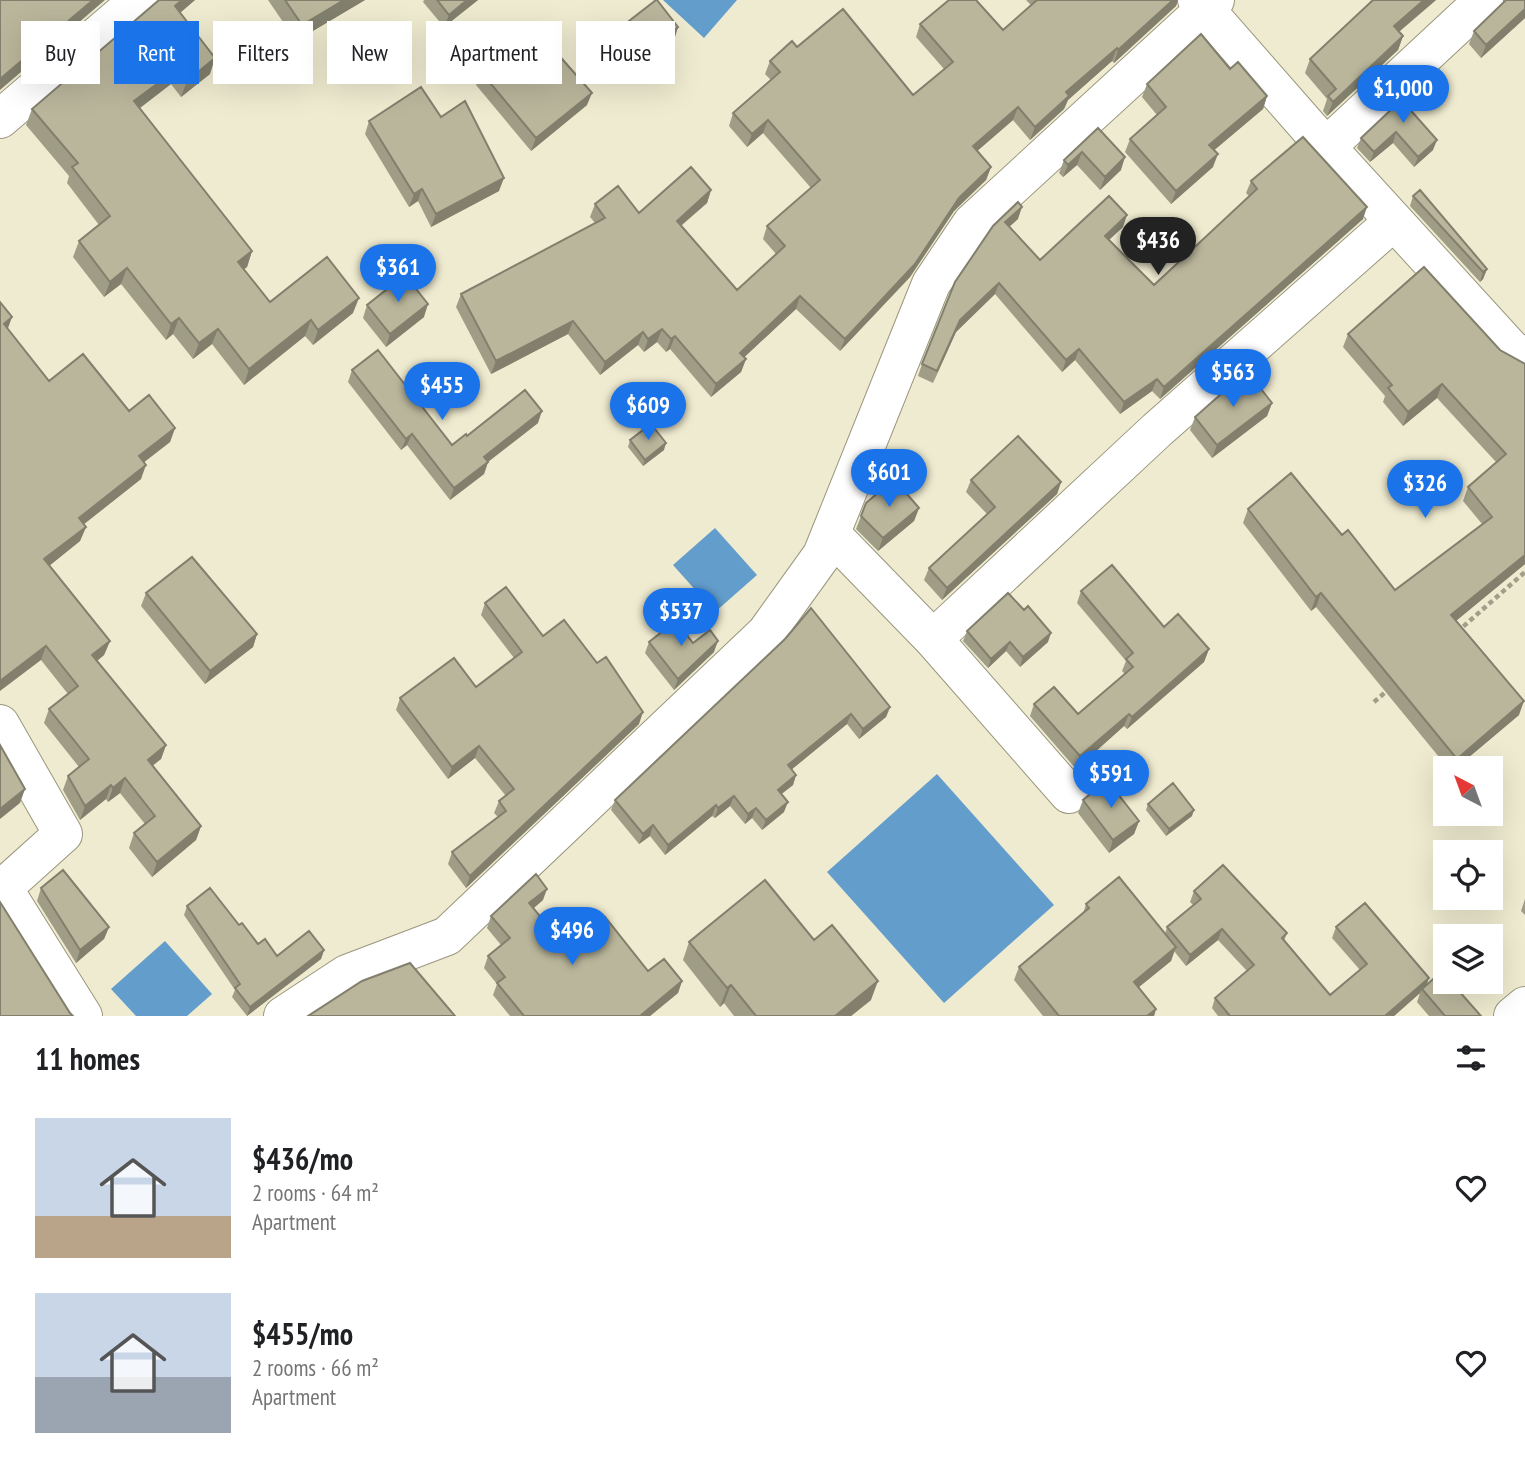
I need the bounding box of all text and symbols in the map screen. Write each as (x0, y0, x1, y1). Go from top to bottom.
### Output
chip: Buy (21, 21, 100, 84)
chip: Rent (114, 21, 199, 84)
chip: Filters (213, 21, 313, 84)
chip: New (327, 21, 412, 84)
chip: Apartment (426, 21, 562, 84)
chip: House (576, 21, 675, 84)
pin: $1,000 (1346, 66, 1460, 125)
text: $1,000 (1373, 73, 1433, 102)
pin: $436 (1117, 218, 1199, 277)
text: $436 (1136, 225, 1180, 254)
pin: $361 (357, 244, 439, 304)
text: $361 (376, 252, 420, 281)
pin: $563 (1192, 350, 1274, 409)
text: $563 (1211, 357, 1255, 386)
pin: $455 (401, 362, 483, 422)
text: $455 (420, 370, 464, 399)
pin: $609 (607, 382, 689, 442)
text: $609 (626, 390, 670, 419)
pin: $601 (848, 449, 930, 509)
text: $601 (867, 457, 911, 486)
pin: $326 (1384, 461, 1466, 520)
text: $326 (1403, 468, 1447, 497)
pin: $537 (640, 588, 722, 648)
text: $537 (659, 596, 703, 625)
pin: $591 (1070, 750, 1152, 810)
north arrow (1433, 756, 1503, 826)
map controls (1433, 756, 1503, 994)
text: $591 (1089, 758, 1133, 787)
button: locate (1433, 840, 1503, 910)
pin: $496 (531, 908, 613, 967)
text: $496 (550, 915, 594, 944)
button: layers (1433, 924, 1503, 994)
text: 11 homes (35, 1039, 140, 1078)
icon: filters (1452, 1039, 1490, 1077)
text: $436/mo (252, 1139, 353, 1178)
icon: home (91, 1146, 175, 1230)
icon: heart (1452, 1169, 1490, 1207)
text: 2 rooms · 64 m² (252, 1178, 379, 1207)
text: Apartment (252, 1207, 336, 1236)
text: $455/mo (252, 1314, 353, 1353)
icon: home (91, 1321, 175, 1405)
icon: heart (1452, 1344, 1490, 1382)
text: 2 rooms · 66 m² (252, 1353, 379, 1382)
text: Apartment (252, 1382, 336, 1411)

